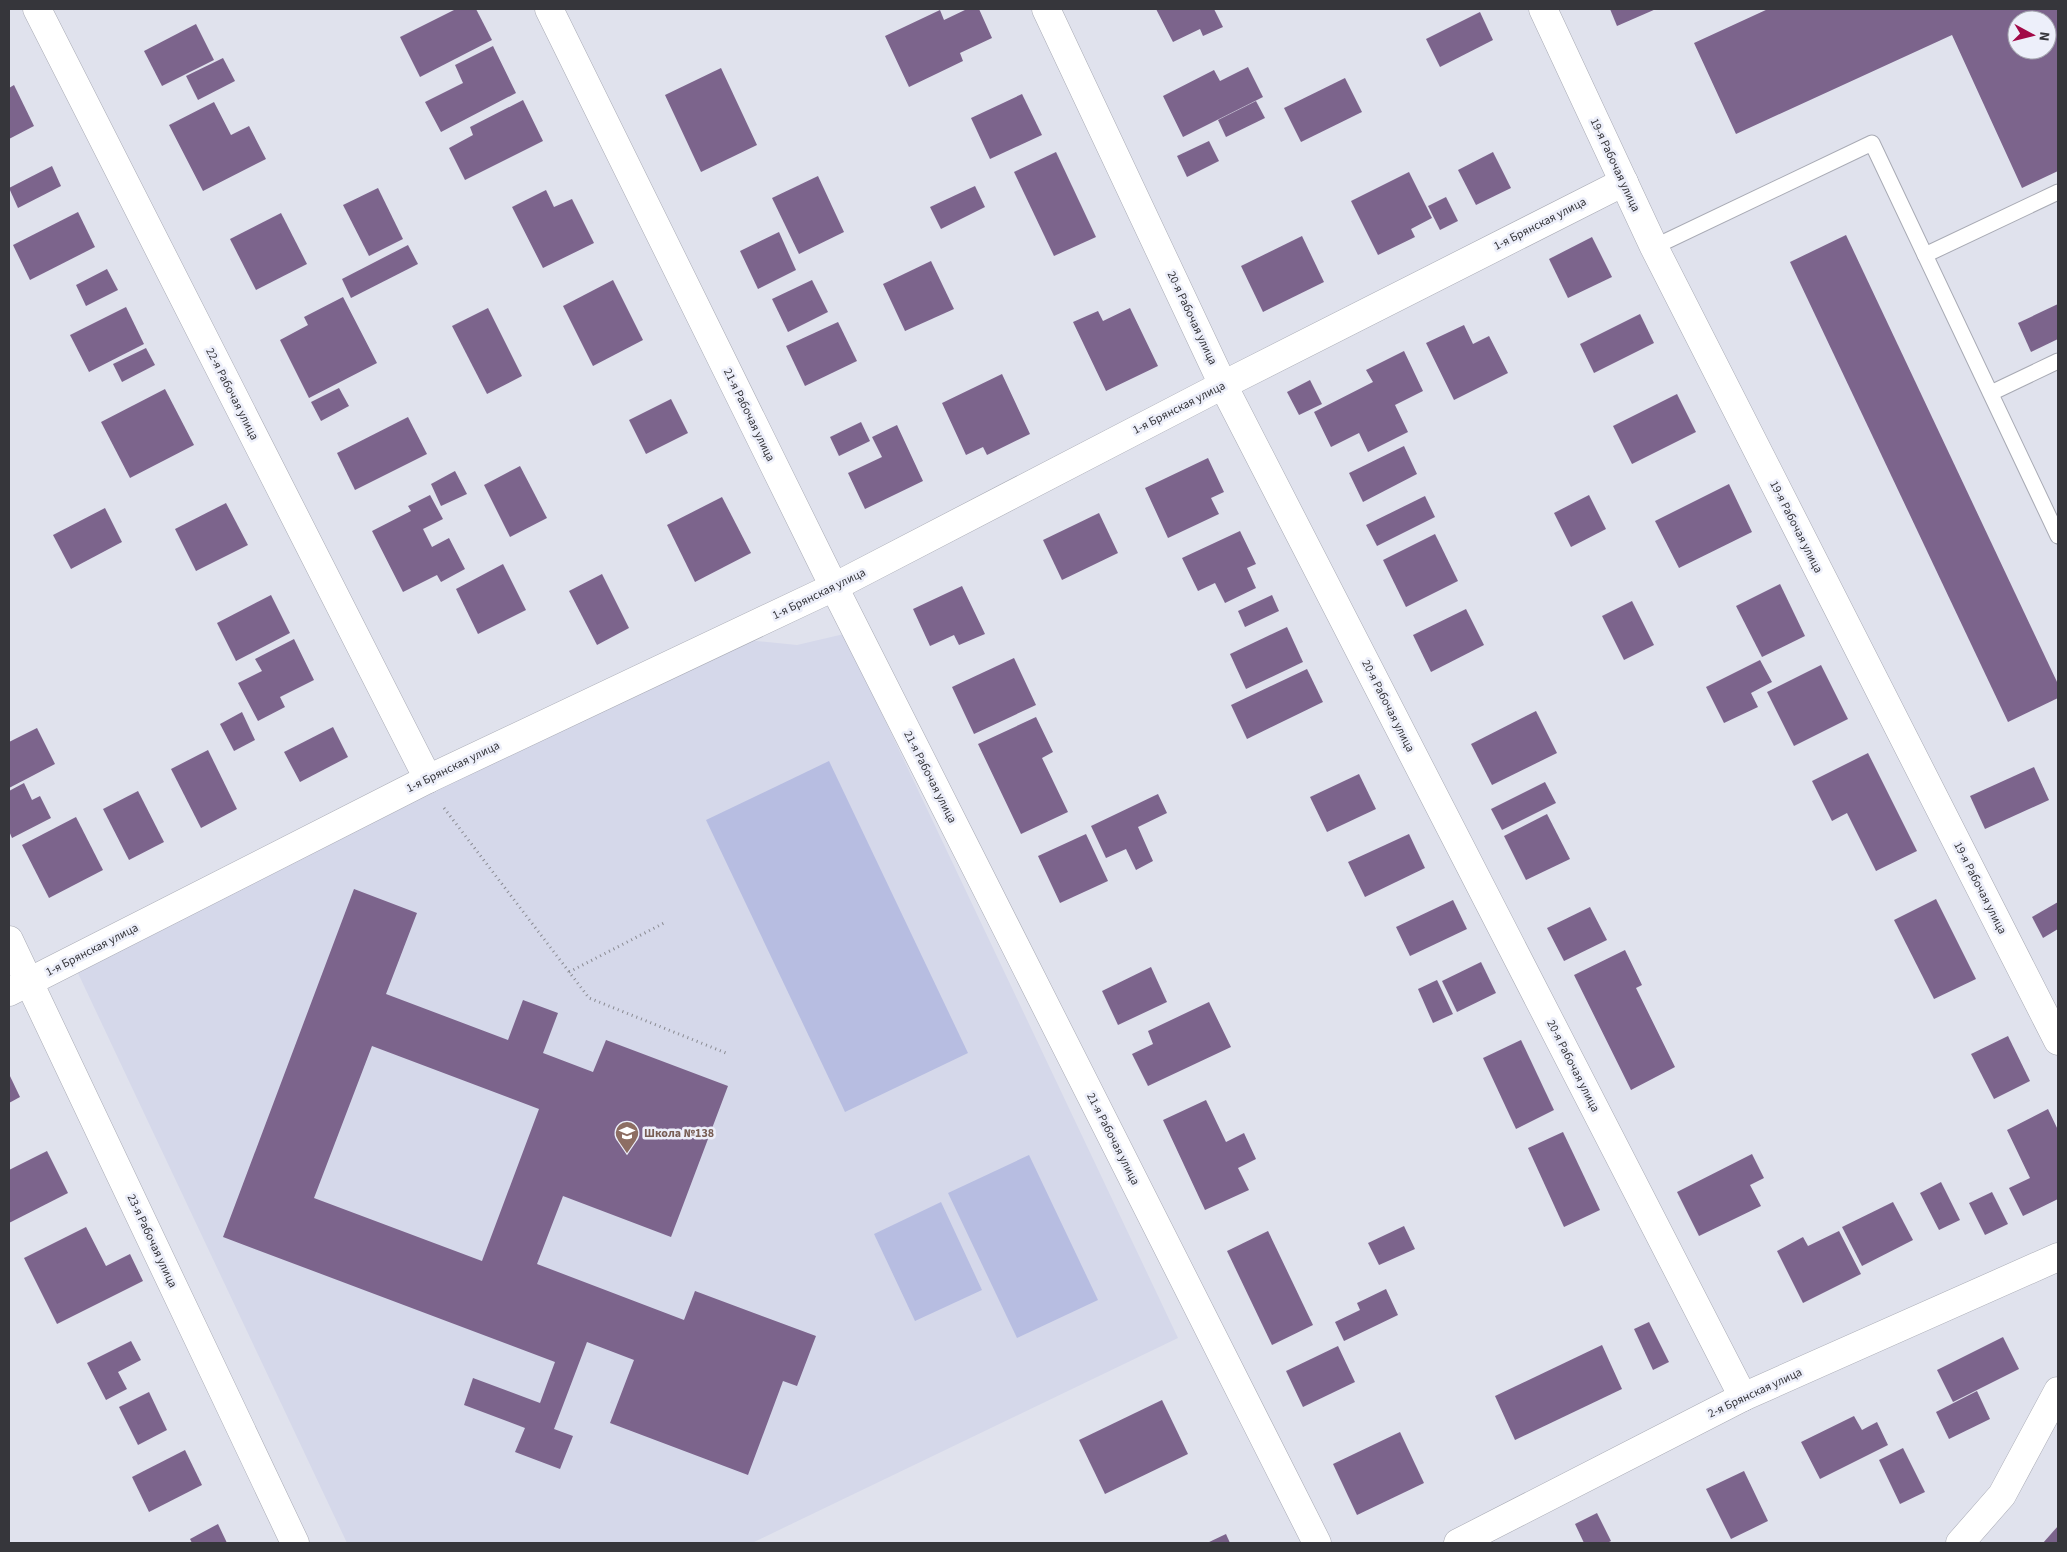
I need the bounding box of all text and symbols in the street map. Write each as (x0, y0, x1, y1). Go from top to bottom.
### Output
north arrow (2007, 10, 2057, 60)
text: N (2033, 31, 2054, 42)
street label: 19-я Рабочая улица (1586, 115, 1644, 215)
street label: 1-я Брянская улица (1491, 193, 1589, 255)
street label: 20-я Рабочая улица (1163, 268, 1221, 368)
street label: 22-я Рабочая улица (201, 345, 263, 443)
street label: 21-я Рабочая улица (719, 366, 779, 464)
street label: 1-я Брянская улица (1130, 377, 1228, 439)
street label: 19-я Рабочая улица (1765, 478, 1827, 576)
street label: 1-я Брянская улица (769, 564, 869, 624)
street label: 20-я Рабочая улица (1357, 657, 1419, 755)
street label: 21-я Рабочая улица (899, 728, 961, 826)
street label: 1-я Брянская улица (403, 737, 503, 797)
street label: 19-я Рабочая улица (1949, 839, 2011, 937)
street label: 1-я Брянская улица (43, 919, 141, 981)
street label: 20-я Рабочая улица (1542, 1017, 1604, 1115)
street label: 21-я Рабочая улица (1082, 1090, 1144, 1188)
school or university icon: Школа №138 (614, 1120, 640, 1154)
place label: Школа №138 (644, 1125, 714, 1142)
street label: 23-я Рабочая улица (123, 1191, 181, 1291)
street label: 2-я Брянская улица (1705, 1364, 1805, 1422)

